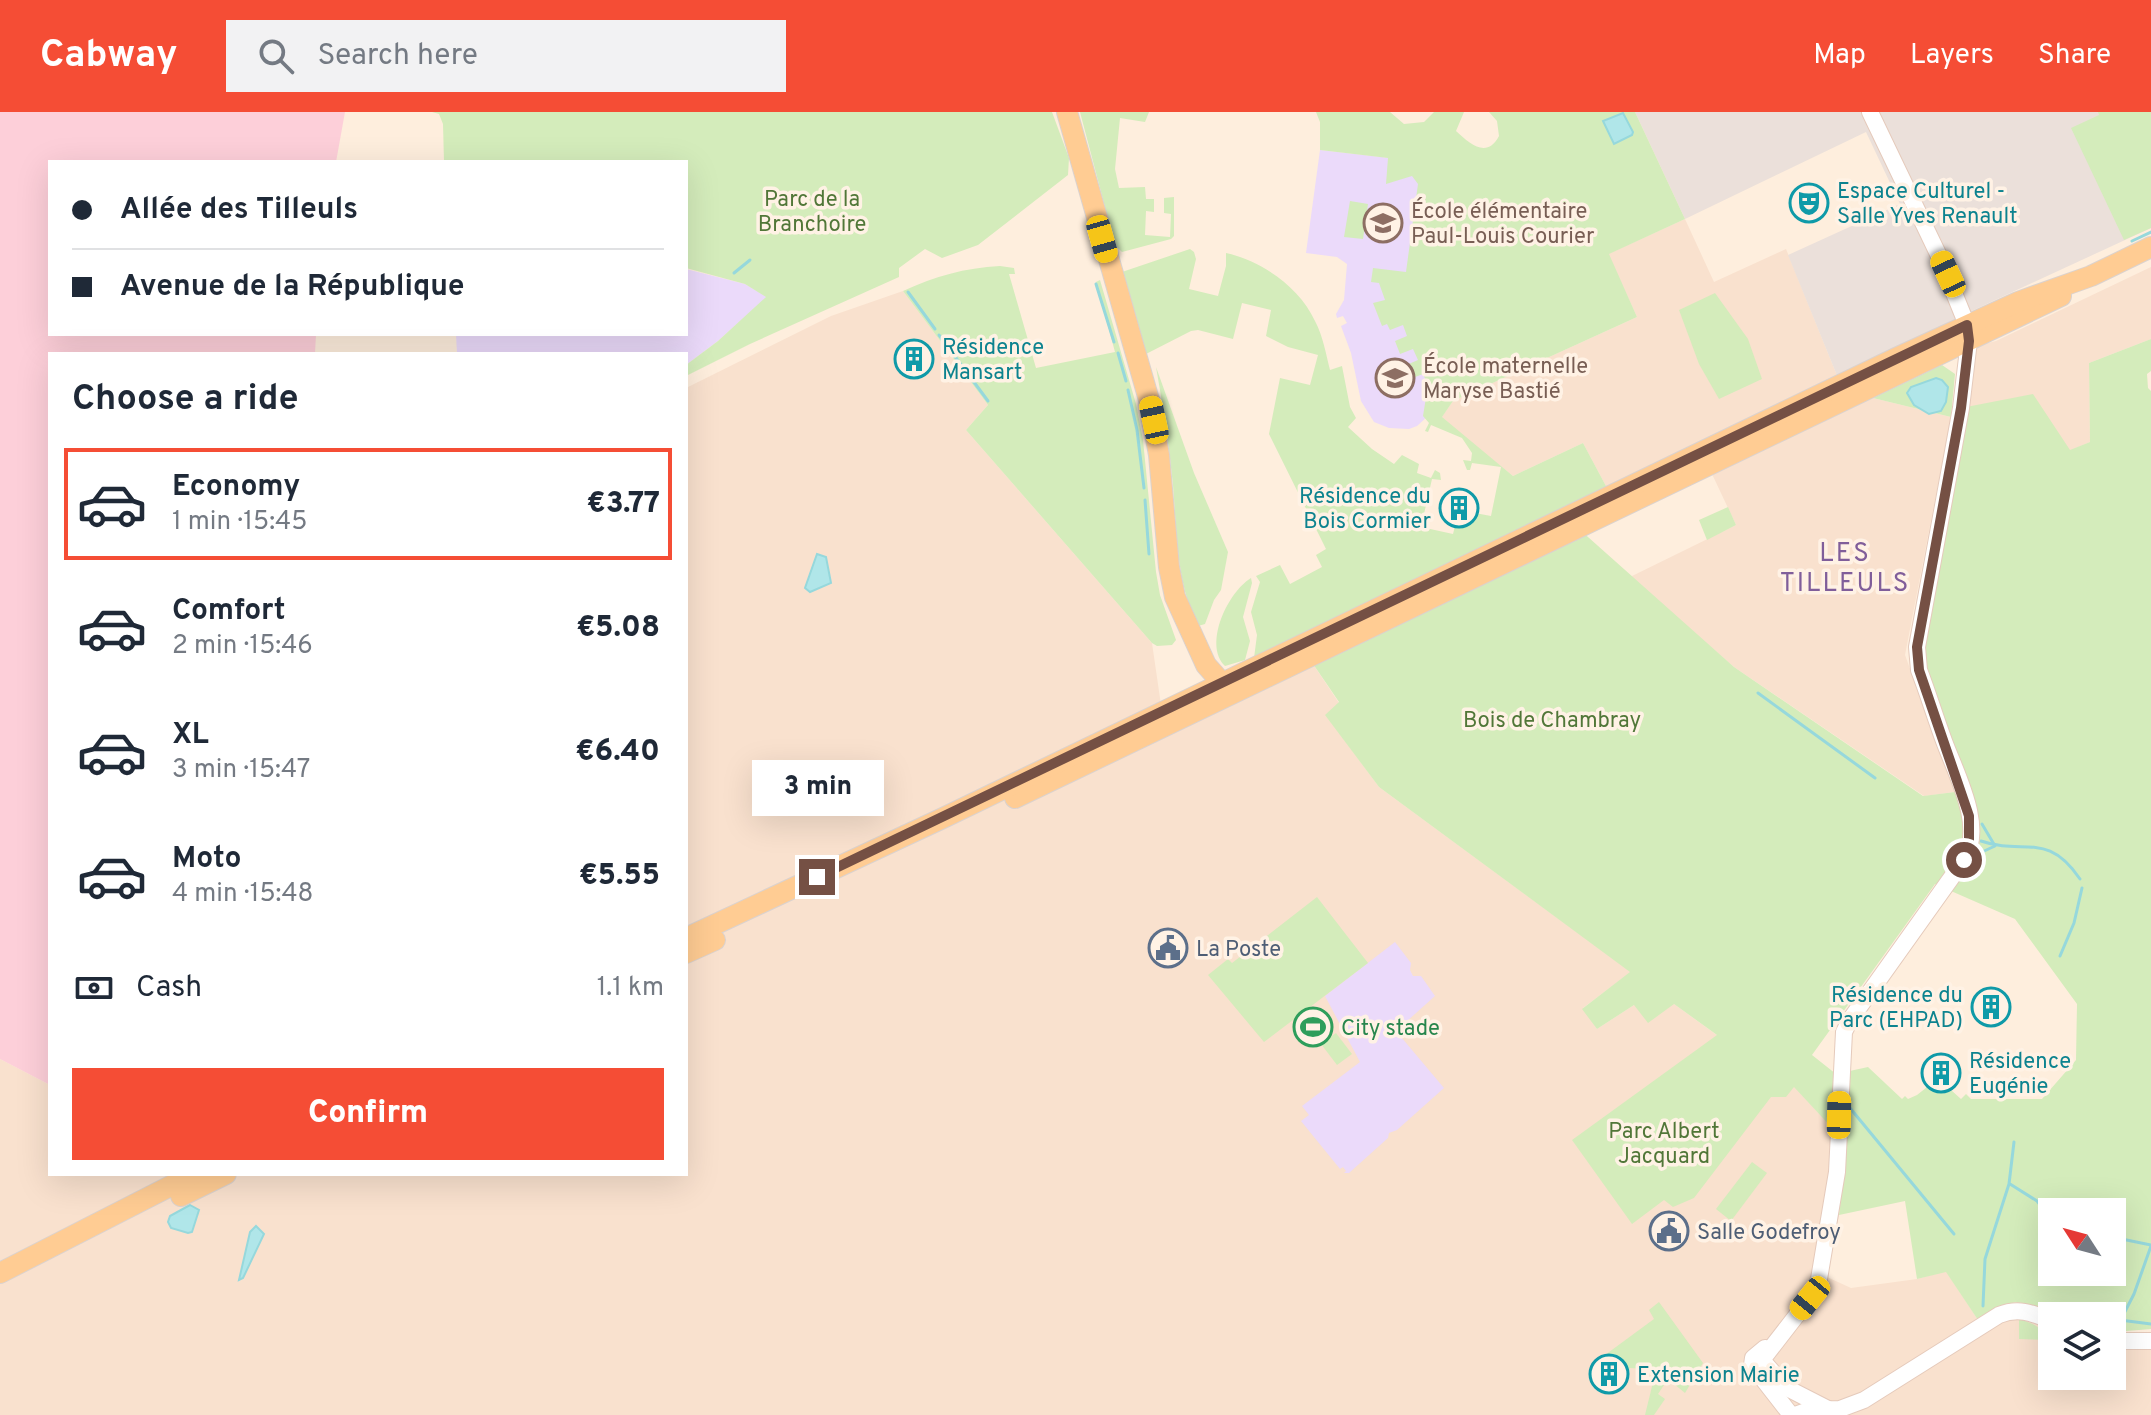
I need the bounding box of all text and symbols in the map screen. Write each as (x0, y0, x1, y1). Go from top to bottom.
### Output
search box (226, 20, 786, 92)
text: Cabway (40, 32, 178, 81)
icon: search (254, 34, 298, 78)
text: Search here (318, 38, 478, 75)
text: Map (1813, 38, 1866, 74)
text: Layers (1910, 38, 1994, 74)
text: Share (2038, 38, 2111, 74)
place label: Espace Culturel - Salle Yves Renault (1837, 179, 2018, 231)
theatre icon: Espace Culturel - Salle Yves Renault (1788, 182, 1830, 224)
park label: Parc de la Branchoire (758, 187, 866, 239)
text: Allée des Tilleuls (120, 192, 358, 229)
place label: École élémentaire Paul-Louis Courier (1411, 197, 1595, 251)
school or university icon: École élémentaire Paul-Louis Courier (1362, 202, 1404, 244)
car (1084, 213, 1120, 265)
car (1927, 247, 1969, 301)
text: Avenue de la République (120, 269, 465, 306)
place label: Résidence Mansart (942, 335, 1044, 387)
building icon: Résidence Mansart (893, 338, 935, 380)
place label: École maternelle Maryse Bastié (1423, 352, 1588, 406)
school or university icon: École maternelle Maryse Bastié (1374, 357, 1416, 399)
text: Choose a ride (72, 377, 298, 423)
car (1137, 394, 1171, 446)
icon: car (76, 468, 148, 540)
text: Economy (172, 469, 300, 506)
place label: Résidence du Bois Cormier (1299, 484, 1431, 536)
text: €3.77 (587, 486, 660, 523)
building icon: Résidence du Bois Cormier (1438, 487, 1480, 529)
text: 1 min · 15:45 (172, 506, 307, 539)
district label: LES TILLEULS (1780, 538, 1910, 601)
icon: car (76, 592, 148, 664)
text: Comfort (172, 593, 285, 630)
text: €5.08 (576, 610, 660, 647)
text: 2 min · 15:46 (172, 630, 313, 663)
park label: Bois de Chambray (1463, 708, 1641, 735)
icon: car (76, 716, 148, 788)
text: XL (172, 717, 209, 754)
text: €6.40 (575, 734, 660, 771)
text: 3 min · 15:47 (172, 754, 310, 787)
callout: 3 min (751, 761, 883, 817)
text: 3 min (784, 771, 852, 804)
icon: car (76, 840, 148, 912)
text: Moto (172, 841, 242, 878)
route start (1946, 842, 1982, 878)
text: €5.55 (579, 858, 660, 895)
route end (799, 859, 835, 895)
text: 4 min · 15:48 (172, 878, 313, 911)
public building icon: La Poste (1147, 927, 1189, 969)
place label: La Poste (1196, 937, 1281, 964)
icon: cash (72, 966, 116, 1010)
text: Cash (136, 970, 202, 1007)
text: 1.1 km (597, 972, 664, 1005)
place label: Résidence du Parc (EHPAD) (1829, 983, 1963, 1035)
building icon: Résidence du Parc (EHPAD) (1970, 986, 2012, 1028)
sports icon: City stade (1292, 1006, 1334, 1048)
place label: City stade (1341, 1016, 1440, 1043)
place label: Résidence Eugénie (1969, 1049, 2071, 1101)
building icon: Résidence Eugénie (1920, 1052, 1962, 1094)
button: Confirm (72, 1068, 664, 1160)
car (1827, 1091, 1851, 1139)
park label: Parc Albert Jacquard (1608, 1119, 1720, 1171)
north arrow (2038, 1198, 2126, 1286)
map controls (2038, 1198, 2126, 1390)
public building icon: Salle Godefroy (1648, 1210, 1690, 1252)
place label: Salle Godefroy (1697, 1220, 1841, 1247)
car (1786, 1272, 1834, 1324)
button: layers (2038, 1302, 2126, 1390)
building icon: Extension Mairie (1588, 1353, 1630, 1395)
place label: Extension Mairie (1637, 1363, 1800, 1390)

